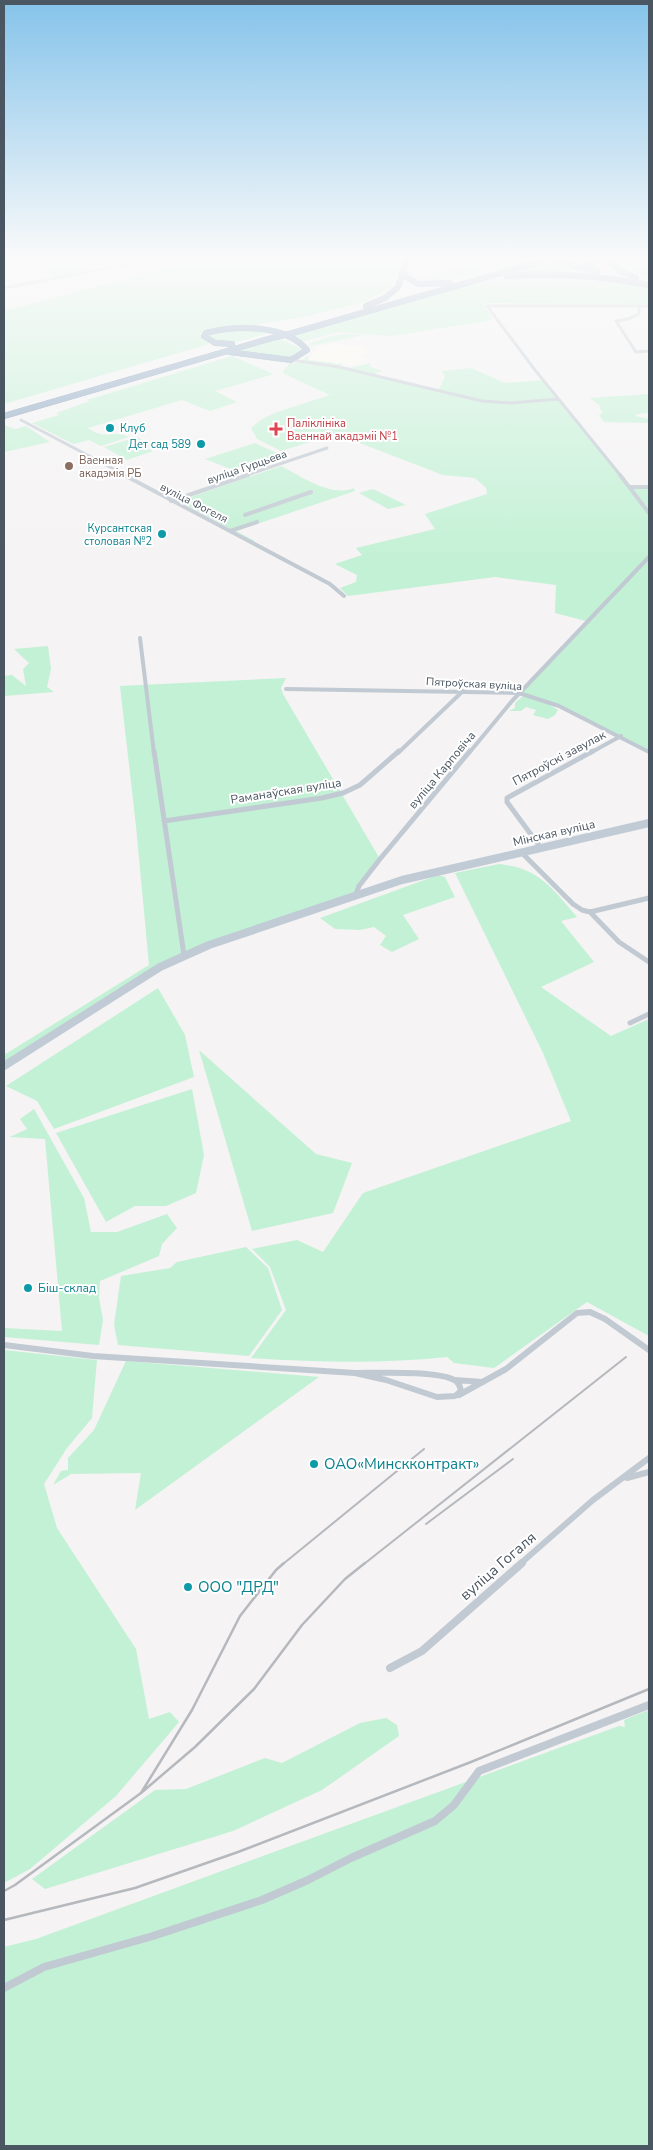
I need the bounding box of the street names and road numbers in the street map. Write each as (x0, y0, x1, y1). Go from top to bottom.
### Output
street label: вуліца Гурцьева (205, 446, 289, 488)
street label: вуліца Фогеля (158, 479, 231, 527)
street label: Пятроўская вуліца (426, 674, 522, 694)
street label: Пятроўскі завулак (510, 726, 609, 789)
street label: вуліца Карповіча (405, 728, 479, 812)
street label: Раманаўская вуліца (229, 774, 343, 808)
street label: Мінская вуліца (511, 816, 597, 850)
street label: вуліца Гогаля (456, 1527, 540, 1605)

